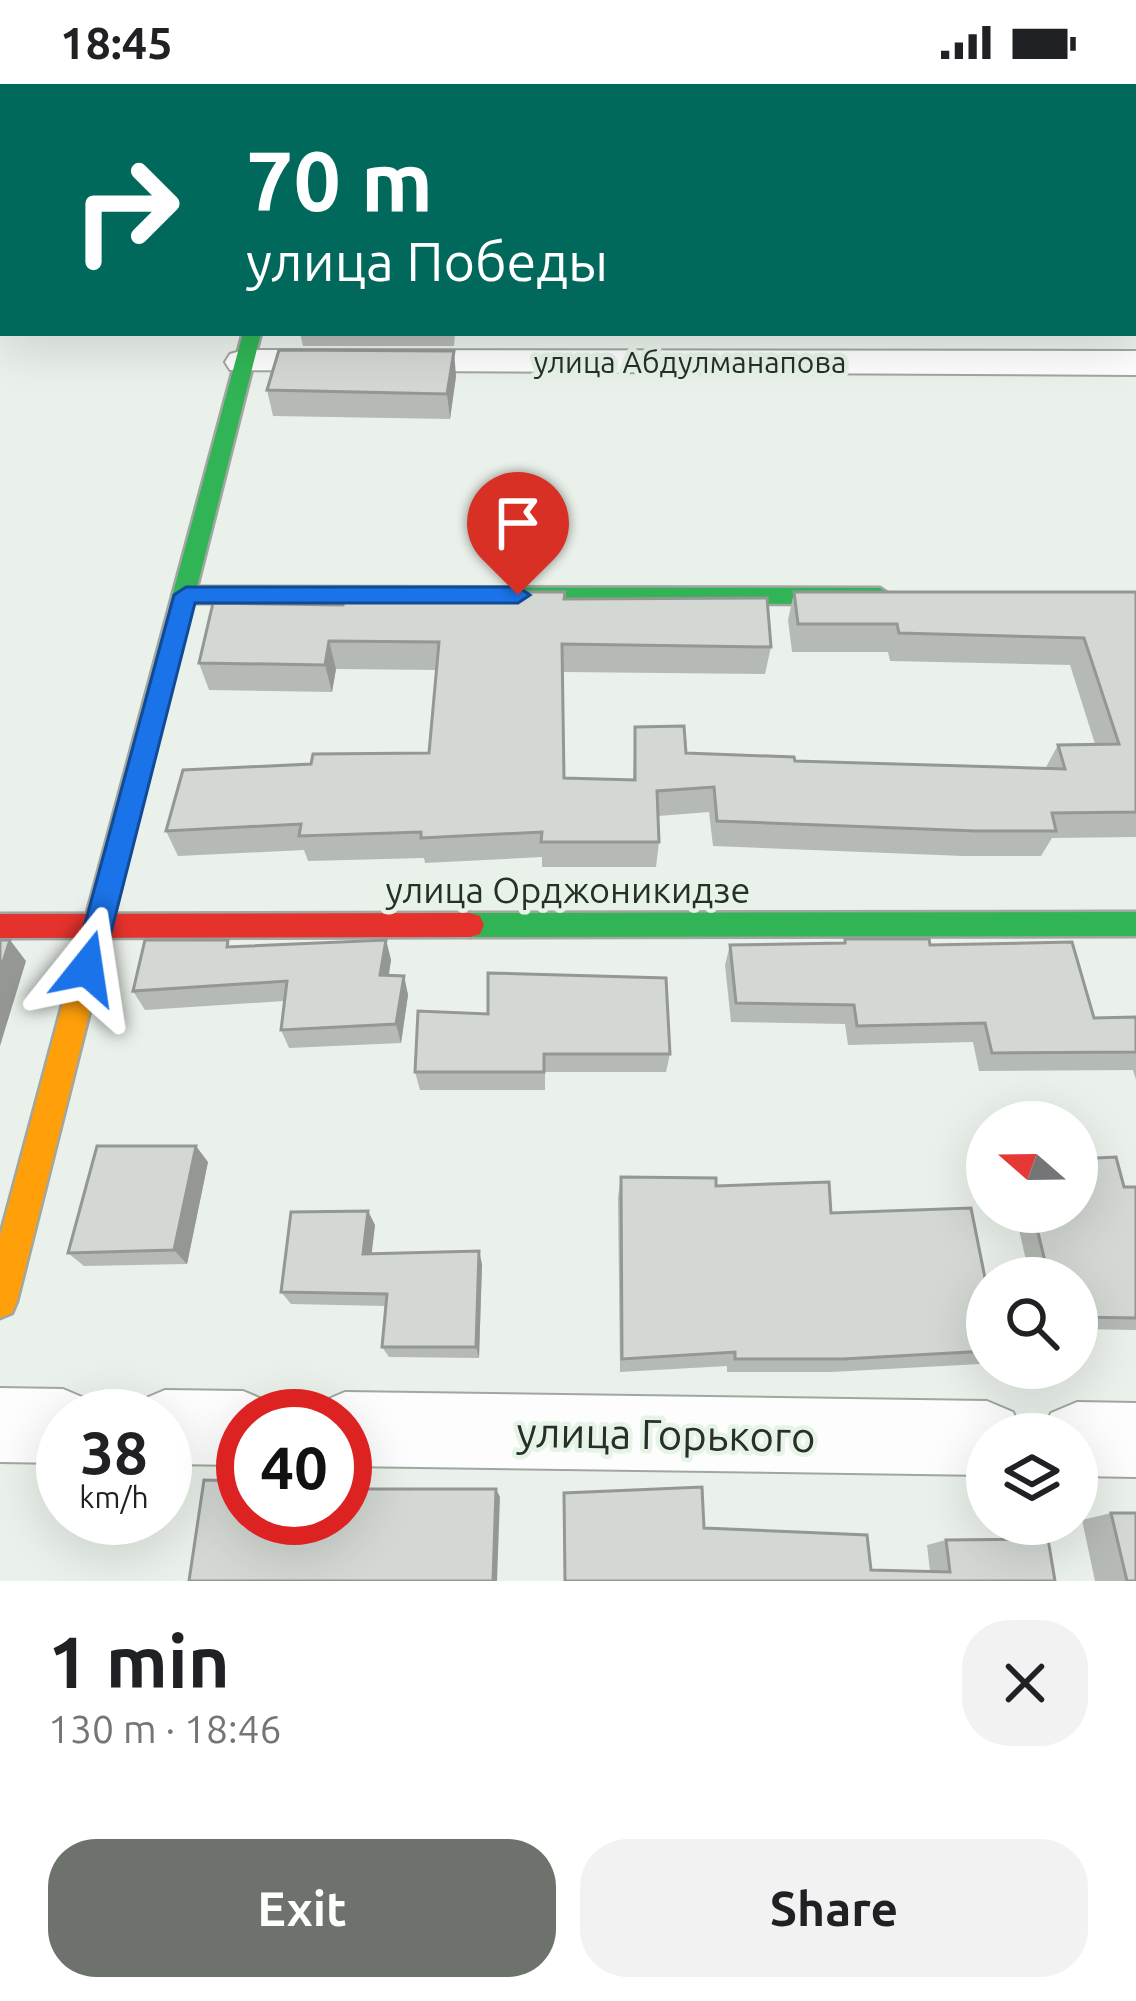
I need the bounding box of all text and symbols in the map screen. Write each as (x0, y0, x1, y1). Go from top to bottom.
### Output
text: 18:45 (60, 17, 173, 68)
icon: right (48, 132, 204, 288)
text: 70 m (246, 133, 433, 227)
text: улица Победы (246, 231, 608, 291)
street label: улица Абдулманапова (534, 345, 846, 379)
pin (467, 472, 569, 595)
icon: arrive (485, 490, 551, 556)
street label: улица Орджоникидзе (385, 869, 751, 910)
position arrow (24, 905, 150, 1031)
north arrow (966, 1101, 1098, 1233)
map controls (966, 1101, 1098, 1545)
button: search (966, 1257, 1098, 1389)
speed limit sign: 40 (216, 1389, 372, 1545)
street label: улица Горького (516, 1408, 816, 1460)
button: layers (966, 1413, 1098, 1545)
text: 38 (80, 1418, 148, 1485)
text: km/h (79, 1480, 149, 1514)
button: close (962, 1620, 1088, 1746)
text: 1 min (48, 1621, 230, 1702)
text: 130 m · 18:46 (48, 1707, 282, 1750)
button: Exit (48, 1839, 556, 1977)
button: Share (580, 1839, 1088, 1977)

